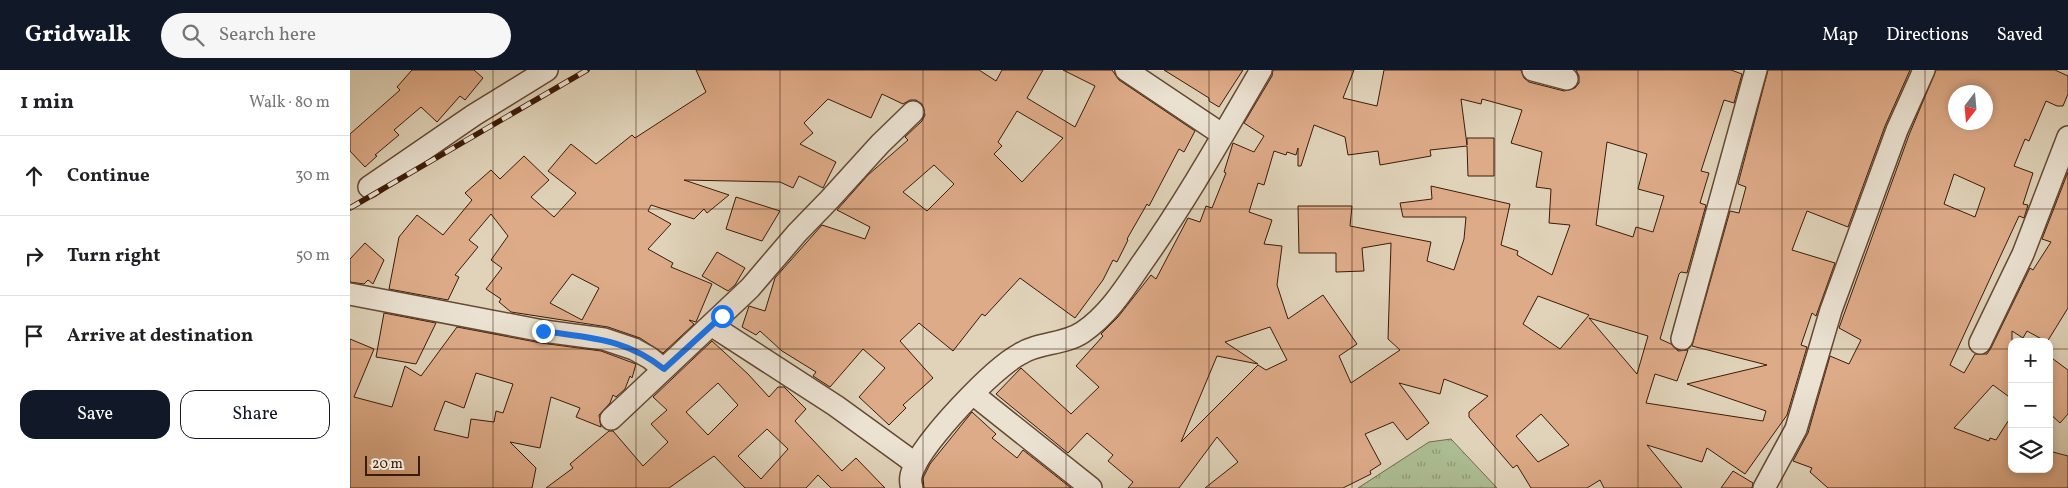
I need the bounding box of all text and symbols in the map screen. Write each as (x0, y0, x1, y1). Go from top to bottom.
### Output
search box (161, 13, 511, 58)
text: Gridwalk (25, 18, 131, 52)
icon: search (179, 21, 207, 49)
text: Search here (219, 22, 316, 48)
text: Map (1822, 23, 1858, 48)
text: Directions (1886, 23, 1969, 48)
text: Saved (1997, 23, 2043, 48)
north arrow (1948, 85, 1993, 130)
text: 1 min (20, 88, 74, 117)
text: Walk · 80 m (249, 92, 330, 114)
icon: ahead (20, 162, 48, 190)
text: Continue (67, 163, 150, 189)
text: 30 m (295, 165, 330, 187)
icon: right (20, 242, 48, 270)
text: Turn right (67, 243, 160, 269)
text: 50 m (296, 245, 330, 267)
route start (711, 305, 734, 328)
route end (532, 320, 555, 343)
icon: arrive (20, 322, 48, 350)
text: Arrive at destination (67, 323, 253, 349)
map controls (2008, 338, 2053, 473)
button: + (2008, 338, 2053, 383)
button: − (2008, 383, 2053, 428)
button: Save (20, 390, 170, 439)
button: Share (180, 390, 330, 439)
button: layers (2008, 428, 2053, 473)
scale bar (365, 453, 420, 476)
text: 20 m (372, 455, 403, 474)

